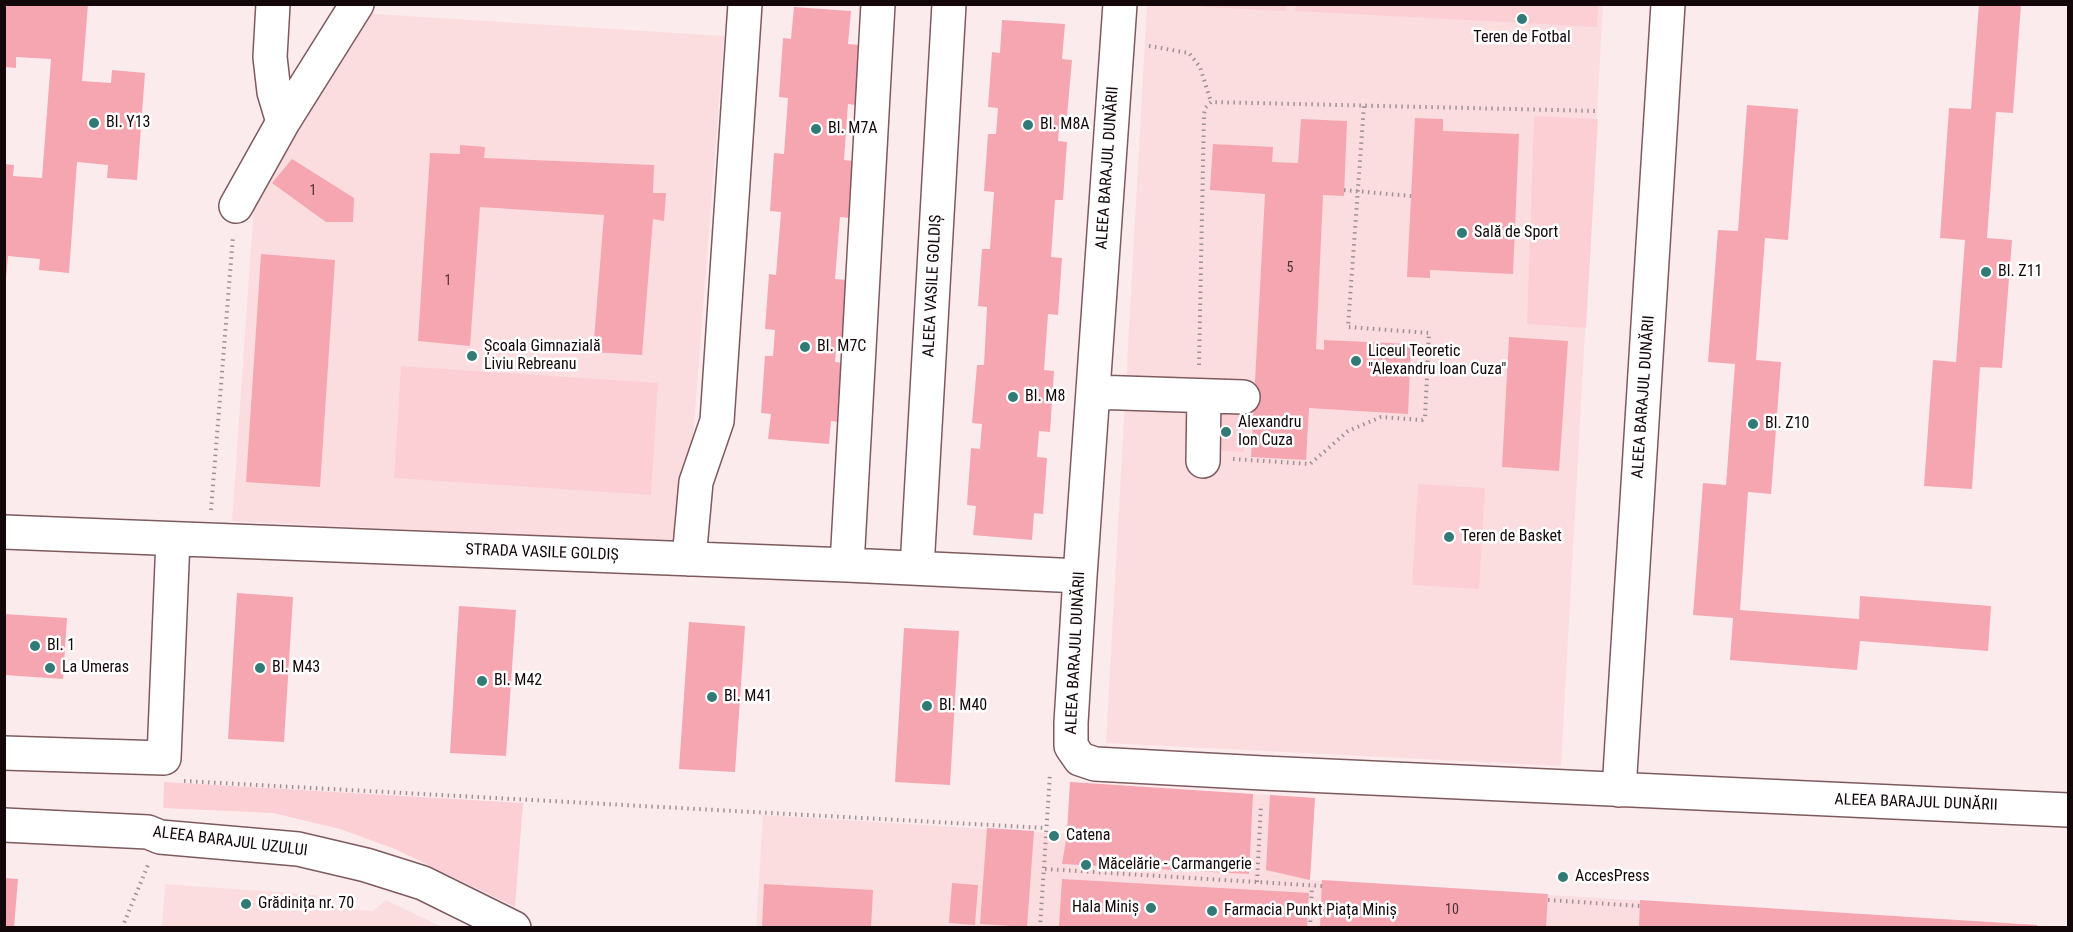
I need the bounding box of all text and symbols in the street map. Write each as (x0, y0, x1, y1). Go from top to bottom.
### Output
marker: Teren de Fotbal (1515, 12, 1529, 26)
place label: Teren de Fotbal (1473, 28, 1571, 48)
street label: ALEEA BARAJUL DUNĂRII (1093, 86, 1123, 250)
place label: Bl. Y13 (106, 113, 150, 133)
place label: Bl. M8A (1040, 115, 1090, 135)
marker: Bl. Y13 (87, 116, 101, 130)
marker: Bl. M8A (1021, 118, 1035, 132)
place label: Bl. M7A (828, 119, 878, 139)
marker: Bl. M7A (809, 122, 823, 136)
house number: 1 (310, 183, 316, 199)
street label: ALEEA VASILE GOLDIȘ (920, 214, 946, 358)
place label: Sală de Sport (1474, 223, 1558, 243)
marker: Sală de Sport (1455, 226, 1469, 240)
house number: 5 (1287, 260, 1293, 276)
place label: Bl. Z11 (1998, 262, 2042, 282)
marker: Bl. Z11 (1979, 265, 1993, 279)
house number: 1 (445, 273, 451, 289)
street label: ALEEA BARAJUL DUNĂRII (1629, 315, 1659, 479)
place label: Școala Gimnazială Liviu Rebreanu (484, 337, 601, 375)
place label: Bl. M7C (817, 337, 866, 357)
marker: Bl. M7C (798, 340, 812, 354)
place label: Liceul Teoretic "Alexandru Ioan Cuza" (1368, 342, 1506, 380)
marker: Școala Gimnazială Liviu Rebreanu (465, 349, 479, 363)
marker: Liceul Teoretic "Alexandru Ioan Cuza" (1349, 354, 1363, 368)
place label: Bl. M8 (1025, 387, 1065, 407)
marker: Bl. M8 (1006, 390, 1020, 404)
place label: Alexandru Ion Cuza (1238, 413, 1301, 451)
place label: Bl. Z10 (1765, 414, 1809, 434)
marker: Bl. Z10 (1746, 417, 1760, 431)
marker: Alexandru Ion Cuza (1219, 425, 1233, 439)
place label: Teren de Basket (1461, 527, 1562, 547)
marker: Teren de Basket (1442, 530, 1456, 544)
street label: STRADA VASILE GOLDIȘ (465, 541, 619, 565)
street label: ALEEA BARAJUL DUNĂRII (1062, 571, 1090, 735)
place label: Bl. 1 (47, 636, 75, 656)
marker: Bl. 1 (28, 639, 42, 653)
place label: La Umeras (62, 658, 129, 678)
place label: Bl. M43 (272, 658, 320, 678)
marker: La Umeras (43, 661, 57, 675)
marker: Bl. M43 (253, 661, 267, 675)
place label: Bl. M42 (494, 671, 542, 691)
marker: Bl. M42 (475, 674, 489, 688)
place label: Bl. M41 (724, 687, 772, 707)
marker: Bl. M41 (705, 690, 719, 704)
place label: Bl. M40 (939, 696, 987, 716)
marker: Bl. M40 (920, 699, 934, 713)
street label: ALEEA BARAJUL DUNĂRII (1834, 791, 1998, 815)
street label: ALEEA BARAJUL UZULUI (151, 823, 309, 861)
place label: Catena (1066, 826, 1110, 846)
marker: Catena (1047, 829, 1061, 843)
place label: Măcelărie - Carmangerie (1098, 855, 1252, 875)
marker: Măcelărie - Carmangerie (1079, 858, 1093, 872)
place label: AccesPress (1575, 867, 1649, 887)
marker: AccesPress (1556, 870, 1570, 884)
place label: Grădinița nr. 70 (258, 894, 354, 914)
marker: Grădinița nr. 70 (239, 897, 253, 911)
place label: Hala Miniș (1072, 898, 1139, 918)
marker: Hala Miniș (1144, 901, 1158, 915)
place label: Farmacia Punkt Piața Miniș (1224, 901, 1397, 921)
house number: 10 (1445, 902, 1459, 918)
marker: Farmacia Punkt Piața Miniș (1205, 904, 1219, 918)

